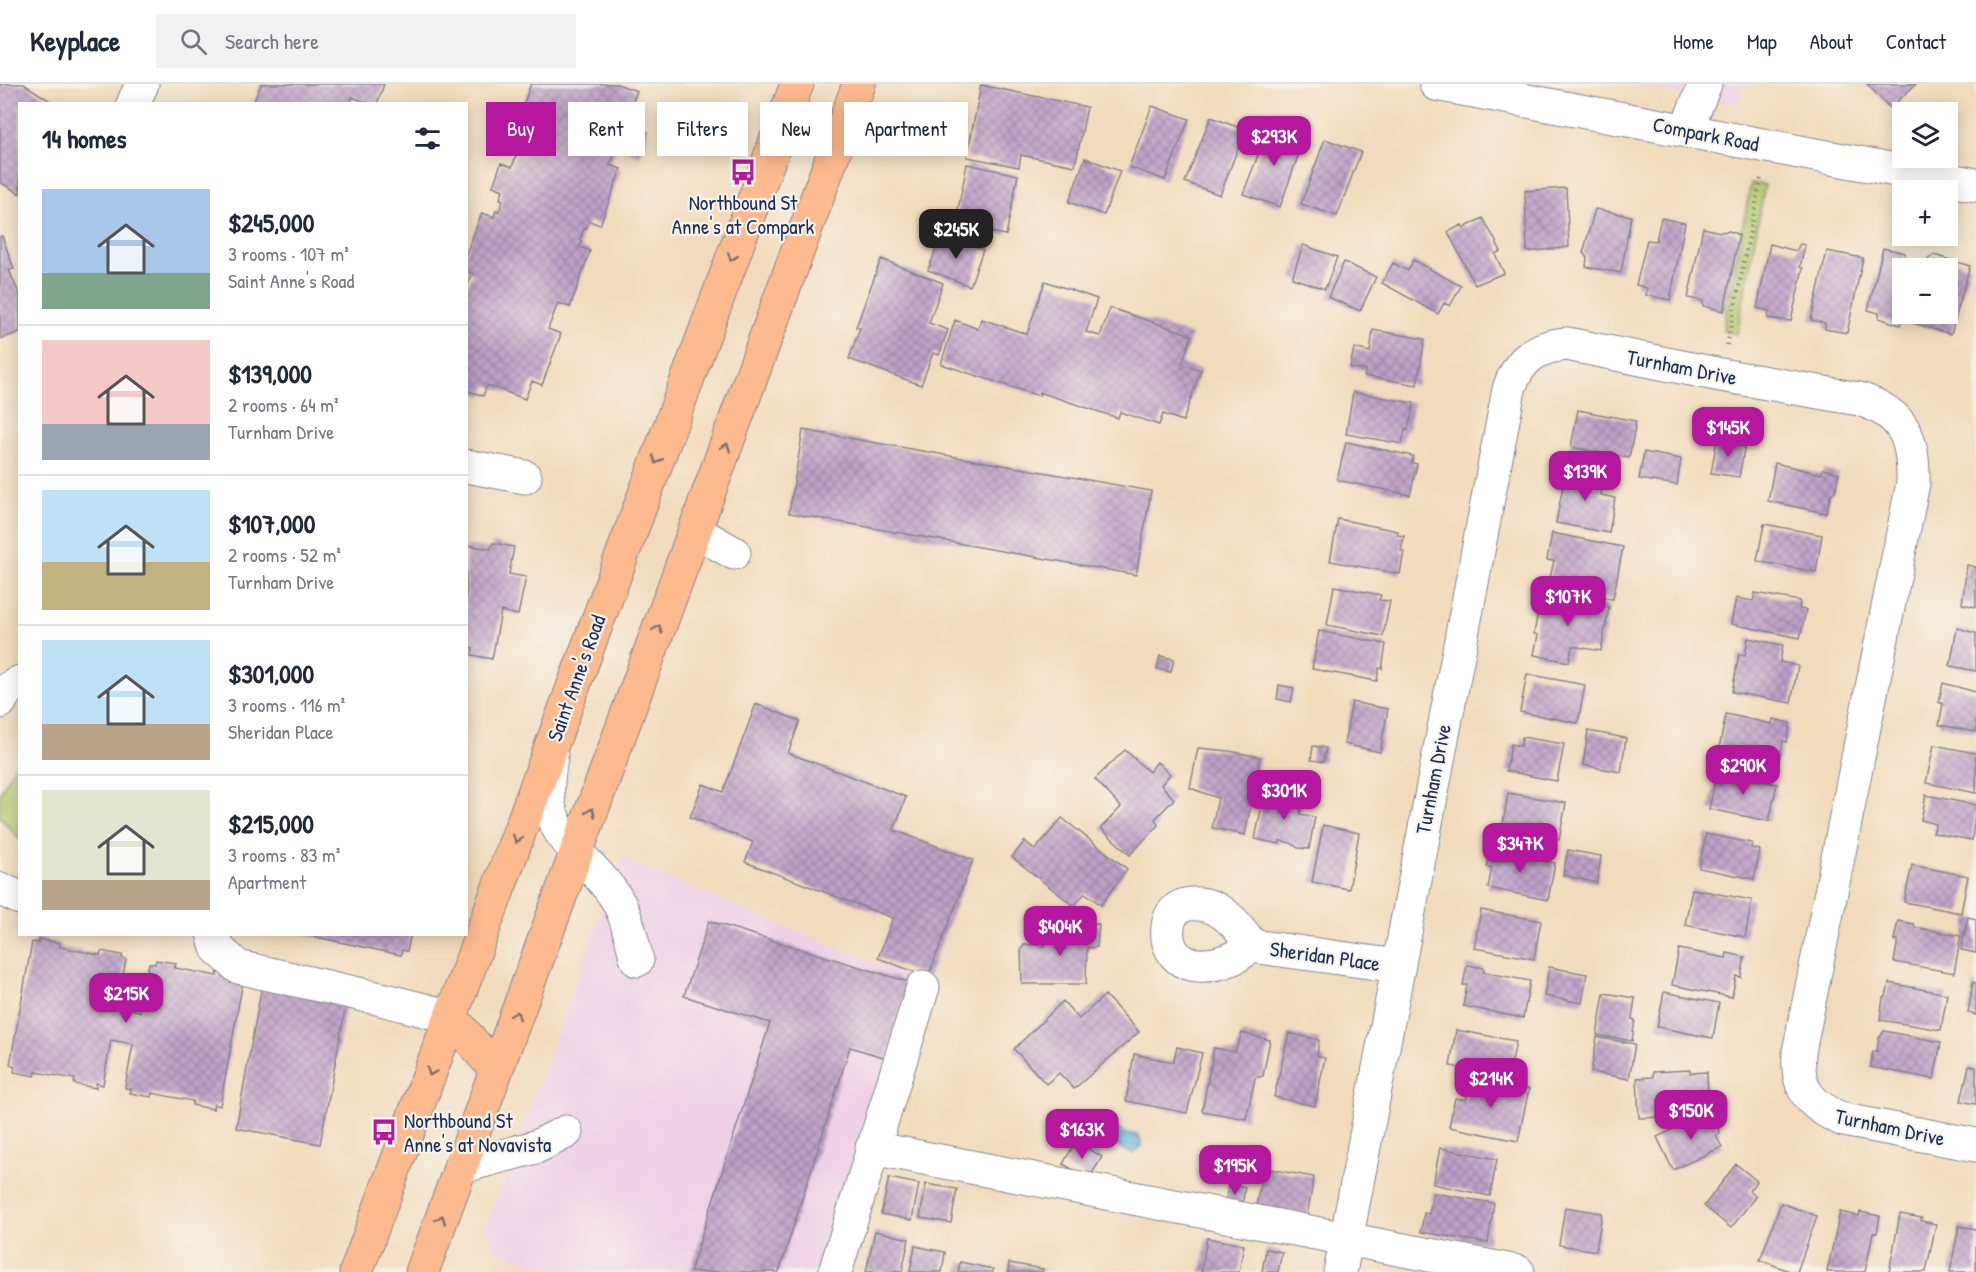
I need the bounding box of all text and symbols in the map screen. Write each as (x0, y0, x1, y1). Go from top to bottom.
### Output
search box (156, 14, 576, 68)
text: Keyplace (30, 22, 120, 60)
icon: search (177, 25, 210, 58)
text: Search here (225, 26, 319, 56)
text: Home (1673, 27, 1714, 56)
text: Map (1747, 27, 1777, 56)
text: About (1810, 27, 1853, 56)
text: Contact (1886, 27, 1946, 56)
chip: Buy (486, 102, 556, 156)
chip: Rent (568, 102, 645, 156)
chip: Filters (657, 102, 748, 156)
chip: New (760, 102, 832, 156)
chip: Apartment (844, 102, 968, 156)
map controls (1892, 102, 1958, 324)
button: layers (1892, 102, 1958, 168)
street label: Compark Road (1650, 110, 1762, 158)
pin: $293K (1232, 116, 1316, 167)
text: 14 homes (42, 121, 127, 156)
icon: filters (411, 122, 444, 155)
text: $293K (1251, 122, 1297, 149)
bus stop icon: Northbound St Anne's at Compark (728, 157, 758, 187)
button: + (1892, 180, 1958, 246)
place label: Northbound St Anne's at Compark (672, 188, 815, 241)
text: $245,000 (228, 205, 314, 240)
pin: $245K (914, 209, 998, 260)
icon: home (90, 213, 162, 285)
text: $245K (933, 215, 979, 242)
text: 3 rooms · 107 m² (228, 240, 349, 267)
one-way arrow (727, 251, 740, 262)
button: − (1892, 258, 1958, 324)
text: Saint Anne's Road (228, 267, 354, 294)
street label: Turnham Drive (1625, 342, 1739, 392)
text: $139,000 (228, 356, 312, 391)
icon: home (90, 364, 162, 436)
text: 2 rooms · 64 m² (228, 391, 339, 418)
pin: $145K (1686, 407, 1770, 458)
text: $145K (1706, 413, 1750, 440)
text: Turnham Drive (228, 418, 334, 445)
one-way arrow (718, 442, 731, 452)
pin: $139K (1543, 451, 1627, 502)
one-way arrow (652, 454, 665, 464)
text: $139K (1563, 457, 1607, 484)
text: $107,000 (228, 506, 315, 541)
icon: home (90, 514, 162, 586)
text: 2 rooms · 52 m² (228, 541, 341, 568)
text: Turnham Drive (228, 568, 334, 595)
pin: $107K (1526, 576, 1610, 627)
text: $107K (1545, 582, 1591, 609)
street label: Saint Anne's Road (540, 611, 612, 745)
one-way arrow (651, 625, 664, 635)
text: $301,000 (228, 656, 314, 691)
icon: home (90, 664, 162, 736)
text: 3 rooms · 116 m² (228, 691, 345, 718)
text: Sheridan Place (228, 718, 334, 745)
street label: Turnham Drive (1408, 722, 1458, 836)
pin: $290K (1701, 745, 1785, 796)
text: $290K (1720, 751, 1766, 778)
pin: $301K (1242, 770, 1326, 821)
text: $301K (1261, 776, 1307, 803)
text: $215,000 (228, 806, 314, 841)
one-way arrow (584, 808, 596, 819)
icon: home (90, 814, 162, 886)
pin: $347K (1478, 823, 1562, 874)
text: $347K (1497, 829, 1543, 856)
one-way arrow (511, 833, 524, 844)
text: 3 rooms · 83 m² (228, 841, 340, 868)
text: Apartment (228, 868, 306, 895)
pin: $404K (1018, 906, 1102, 957)
text: $404K (1038, 912, 1082, 939)
street label: Sheridan Place (1268, 934, 1382, 978)
pin: $215K (84, 973, 168, 1024)
text: $215K (103, 979, 149, 1006)
one-way arrow (509, 1010, 522, 1021)
pin: $214K (1449, 1058, 1533, 1109)
text: $214K (1469, 1064, 1513, 1091)
one-way arrow (425, 1066, 438, 1077)
pin: $150K (1649, 1090, 1733, 1141)
text: $150K (1668, 1096, 1714, 1123)
street label: Turnham Drive (1832, 1101, 1948, 1153)
place label: Northbound St Anne's at Novavista (404, 1106, 551, 1159)
pin: $163K (1040, 1109, 1124, 1160)
text: $163K (1060, 1115, 1104, 1142)
bus stop icon: Northbound St Anne's at Novavista (369, 1117, 399, 1147)
pin: $195K (1193, 1145, 1277, 1196)
text: $195K (1213, 1151, 1257, 1178)
one-way arrow (434, 1215, 446, 1226)

